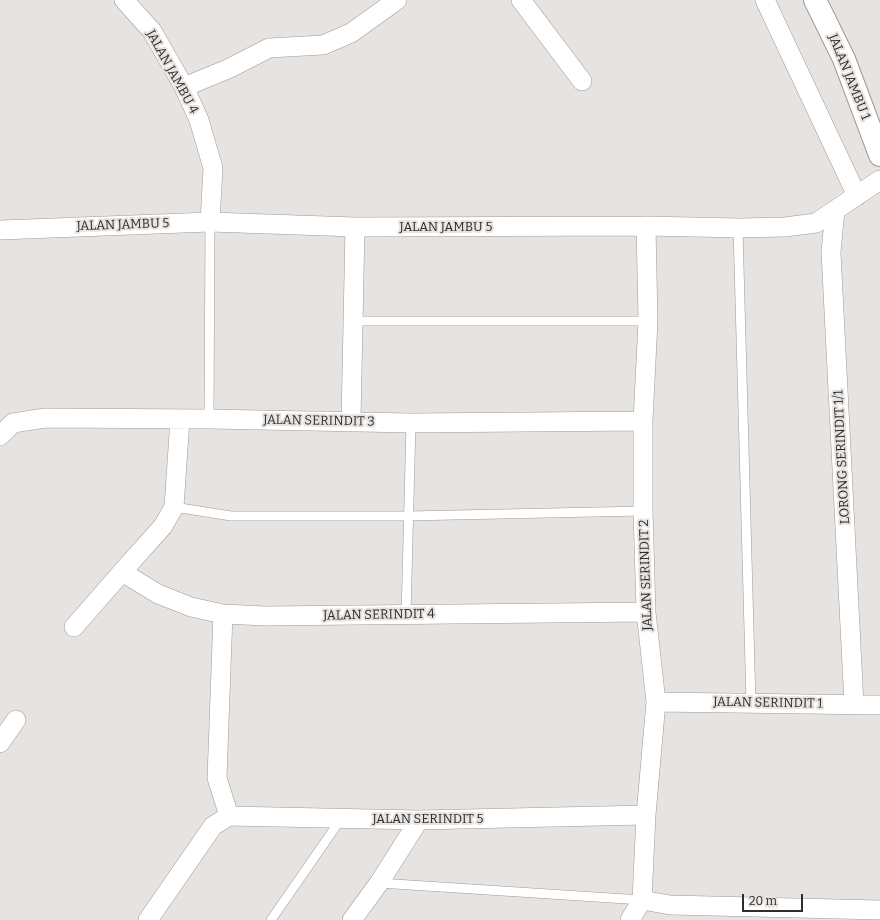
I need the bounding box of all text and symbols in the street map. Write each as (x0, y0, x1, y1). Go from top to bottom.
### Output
street label: JALAN JAMBU 4 (143, 27, 201, 117)
street label: JALAN JAMBU 1 (825, 32, 873, 122)
street label: JALAN JAMBU 5 (76, 216, 170, 234)
street label: JALAN JAMBU 5 (400, 219, 492, 235)
street label: LORONG SERINDIT 1/1 (831, 389, 853, 525)
street label: JALAN SERINDIT 3 (263, 412, 375, 430)
street label: JALAN SERINDIT 2 (636, 519, 656, 631)
street label: JALAN SERINDIT 4 (323, 606, 435, 624)
street label: JALAN SERINDIT 1 (713, 694, 823, 712)
street label: JALAN SERINDIT 5 (372, 811, 484, 827)
scale bar (744, 886, 805, 912)
text: 20 m (749, 894, 777, 908)

